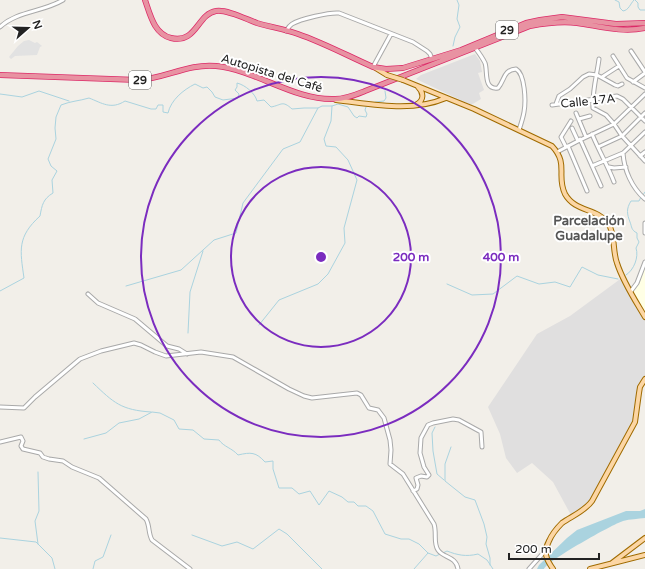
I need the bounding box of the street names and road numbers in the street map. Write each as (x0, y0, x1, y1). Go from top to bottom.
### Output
road number: 29 (496, 21, 518, 39)
street label: Autopista del Café (220, 51, 324, 95)
road number: 29 (129, 71, 151, 89)
street label: Calle 17A (560, 91, 616, 111)

